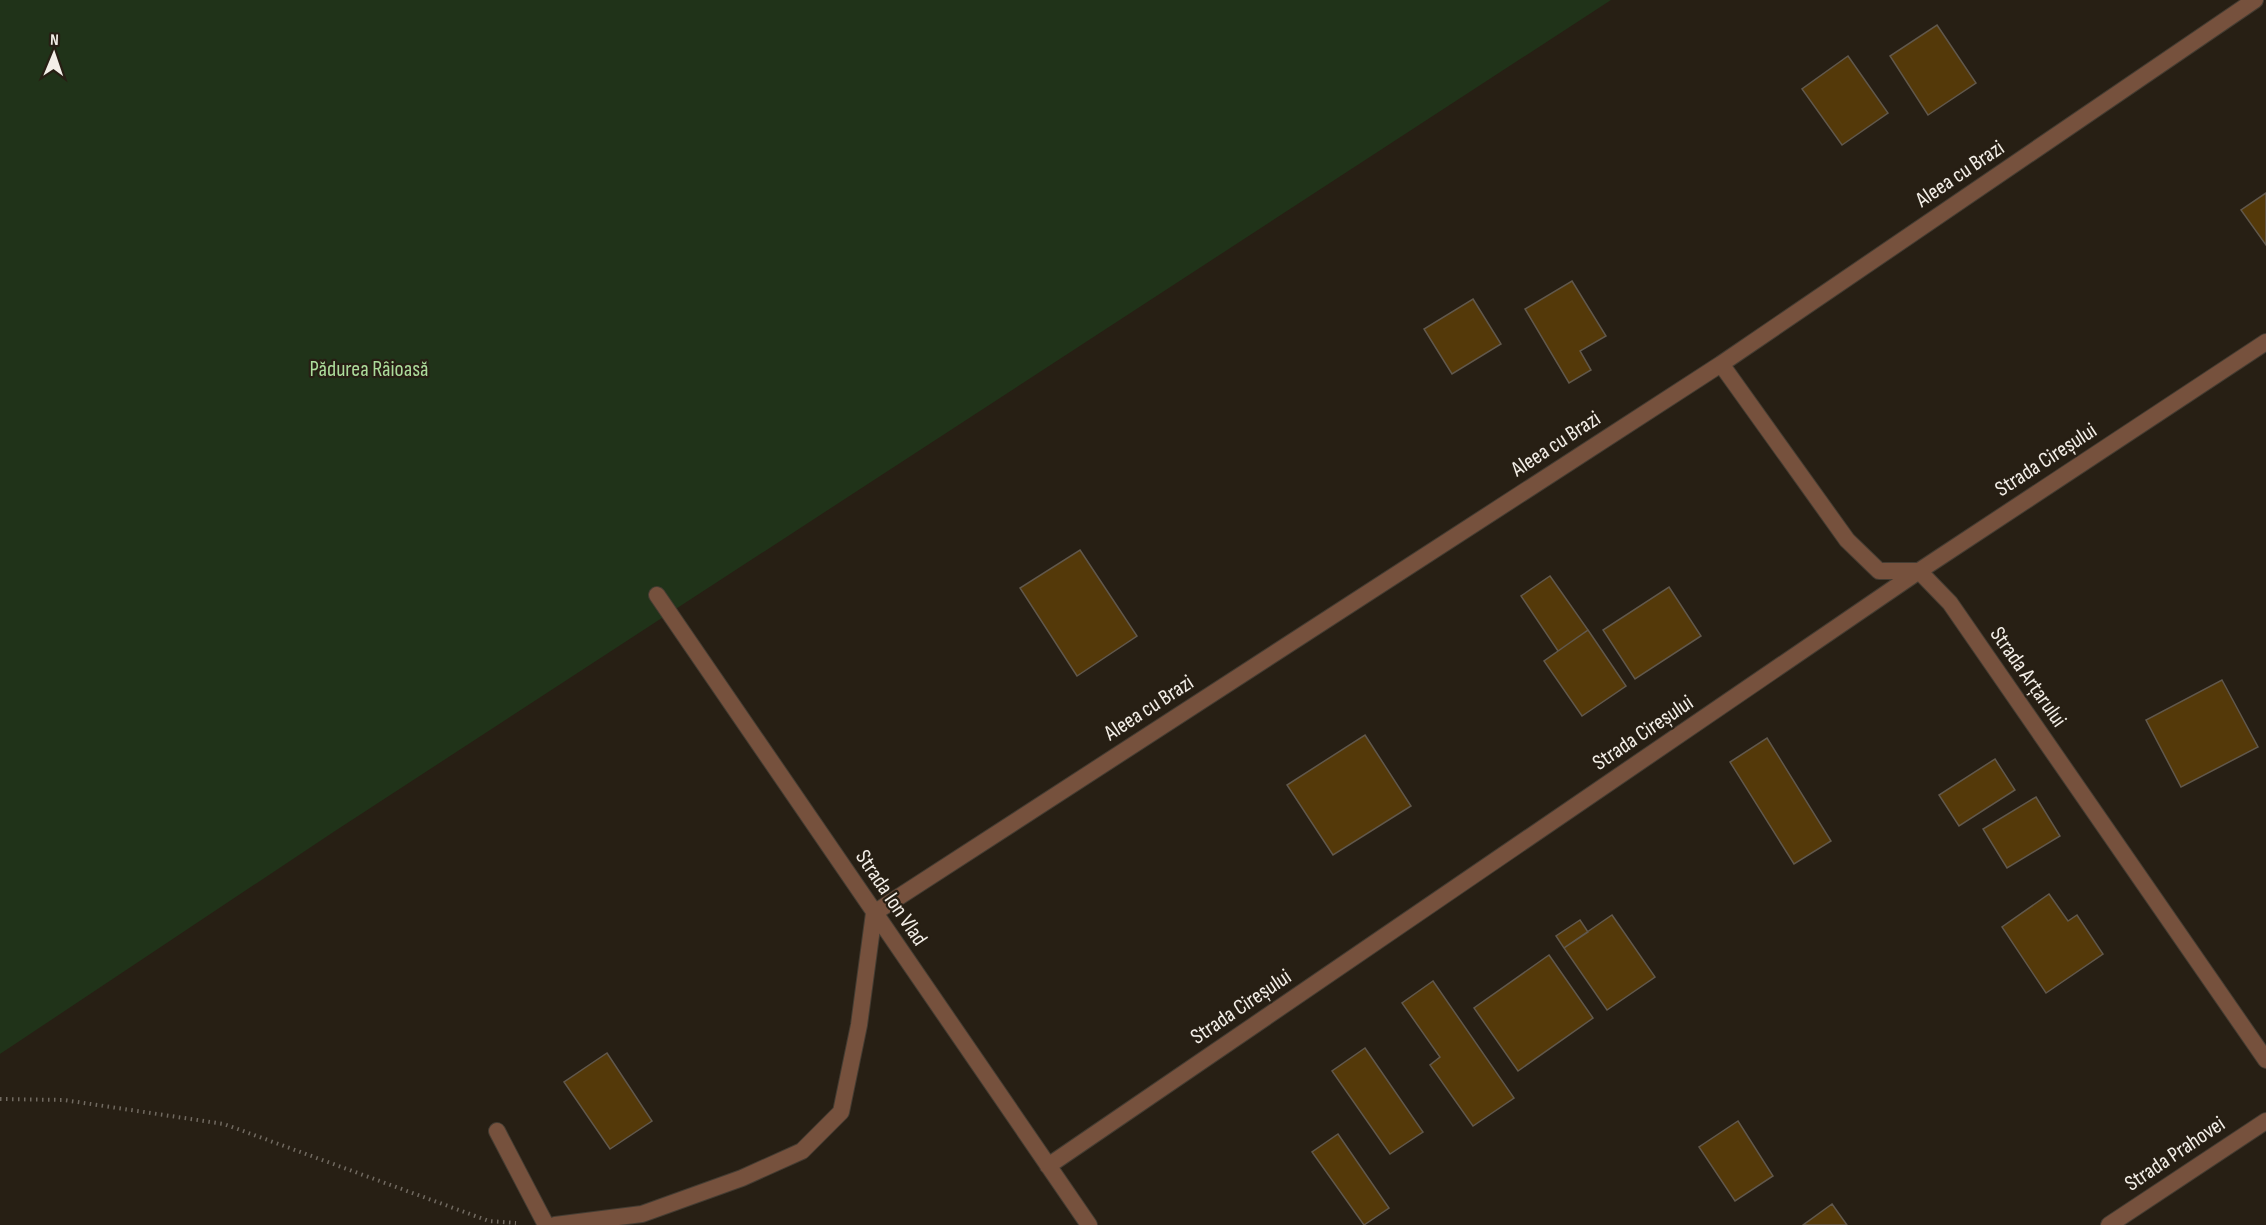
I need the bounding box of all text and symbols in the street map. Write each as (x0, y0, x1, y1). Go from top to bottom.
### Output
north arrow (24, 24, 84, 84)
text: N (50, 31, 59, 50)
street label: Aleea cu Brazi (1910, 135, 2009, 214)
park label: Pădurea Râioasă (310, 356, 428, 383)
street label: Aleea cu Brazi (1505, 405, 1606, 483)
street label: Strada Cireșului (1990, 417, 2102, 503)
street label: Strada Arțarului (1984, 622, 2072, 732)
street label: Aleea cu Brazi (1098, 669, 1199, 747)
street label: Strada Cireșului (1587, 689, 1699, 777)
street label: Strada Ion Vlad (849, 845, 933, 951)
street label: Strada Cireșului (1185, 963, 1297, 1051)
street label: Strada Prahovei (2120, 1111, 2230, 1197)

